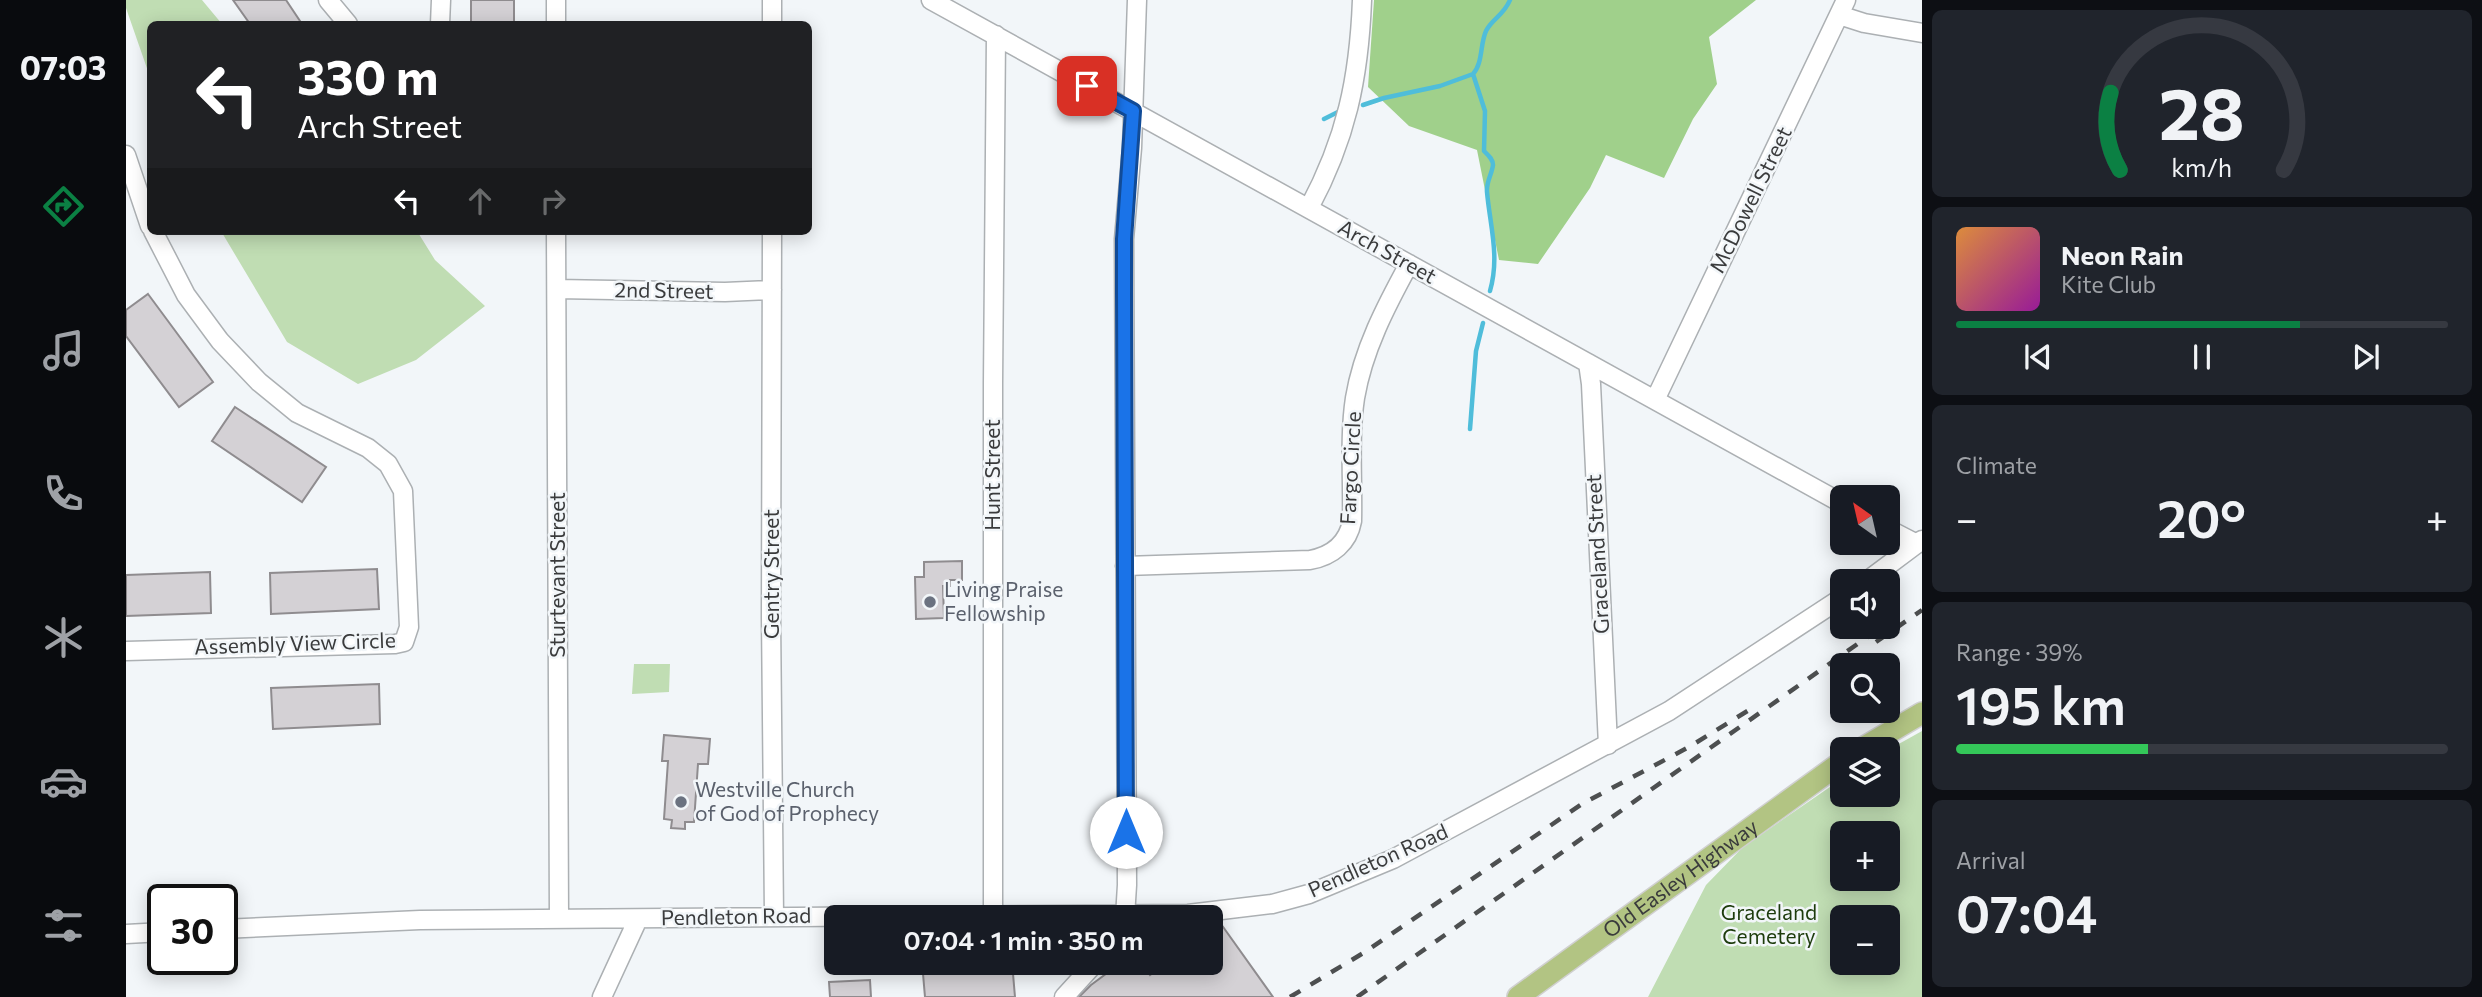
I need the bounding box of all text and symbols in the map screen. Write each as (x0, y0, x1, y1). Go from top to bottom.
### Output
text: 330 m (297, 45, 438, 105)
text: 07:03 (20, 47, 106, 87)
icon: left (182, 49, 273, 140)
pin (1057, 56, 1117, 116)
text: 28 (2159, 66, 2245, 155)
icon: arrive (1068, 67, 1106, 105)
text: Arch Street (297, 105, 462, 145)
street label: McDowell Street (1703, 122, 1796, 277)
text: km/h (2172, 152, 2232, 182)
icon: directions (39, 182, 88, 231)
icon: left (388, 182, 426, 220)
icon: ahead (461, 182, 499, 220)
icon: right (534, 182, 572, 220)
street label: Arch Street (1334, 213, 1441, 288)
text: Neon Rain (2061, 239, 2184, 270)
text: Kite Club (2061, 270, 2156, 298)
street label: 2nd Street (614, 276, 714, 303)
icon: music (39, 326, 88, 375)
icon: previous (2019, 338, 2057, 376)
icon: pause (2183, 338, 2221, 376)
icon: next (2347, 338, 2385, 376)
street label: Fargo Circle (1334, 411, 1365, 525)
street label: Hunt Street (979, 419, 1004, 531)
text: Climate (1956, 451, 2037, 479)
icon: phone (39, 469, 88, 518)
street label: Graceland Street (1580, 474, 1613, 635)
north arrow (1830, 485, 1900, 555)
map controls (1830, 485, 1900, 975)
text: 20° (2157, 485, 2246, 549)
street label: Sturtevant Street (544, 492, 569, 658)
text: − (1956, 494, 1978, 541)
text: + (2426, 494, 2448, 541)
street label: Gentry Street (758, 509, 783, 639)
button: sound (1830, 569, 1900, 639)
place label: Living Praise Fellowship (944, 576, 1063, 625)
marker: Living Praise Fellowship (922, 594, 938, 610)
icon: climate (39, 613, 88, 662)
street label: Assembly View Circle (194, 626, 396, 659)
text: Range · 39% (1956, 638, 2083, 666)
button: search (1830, 653, 1900, 723)
text: 195 km (1956, 672, 2126, 736)
button: layers (1830, 737, 1900, 807)
icon: car (39, 757, 88, 806)
place label: Westville Church of God of Prophecy (695, 776, 879, 825)
marker: Westville Church of God of Prophecy (673, 794, 689, 810)
position arrow (1089, 795, 1163, 869)
street label: Old Easley Highway (1597, 813, 1762, 942)
street label: Pendleton Road (1304, 818, 1451, 902)
button: + (1830, 821, 1900, 891)
text: Arrival (1956, 846, 2026, 874)
text: 07:04 (1956, 880, 2097, 944)
speed limit sign: 30 (147, 884, 238, 975)
park label: Graceland Cemetery (1721, 899, 1817, 948)
icon: filters (39, 901, 88, 950)
street label: Pendleton Road (661, 902, 811, 929)
button: − (1830, 905, 1900, 975)
text: 07:04 · 1 min · 350 m (903, 924, 1144, 955)

